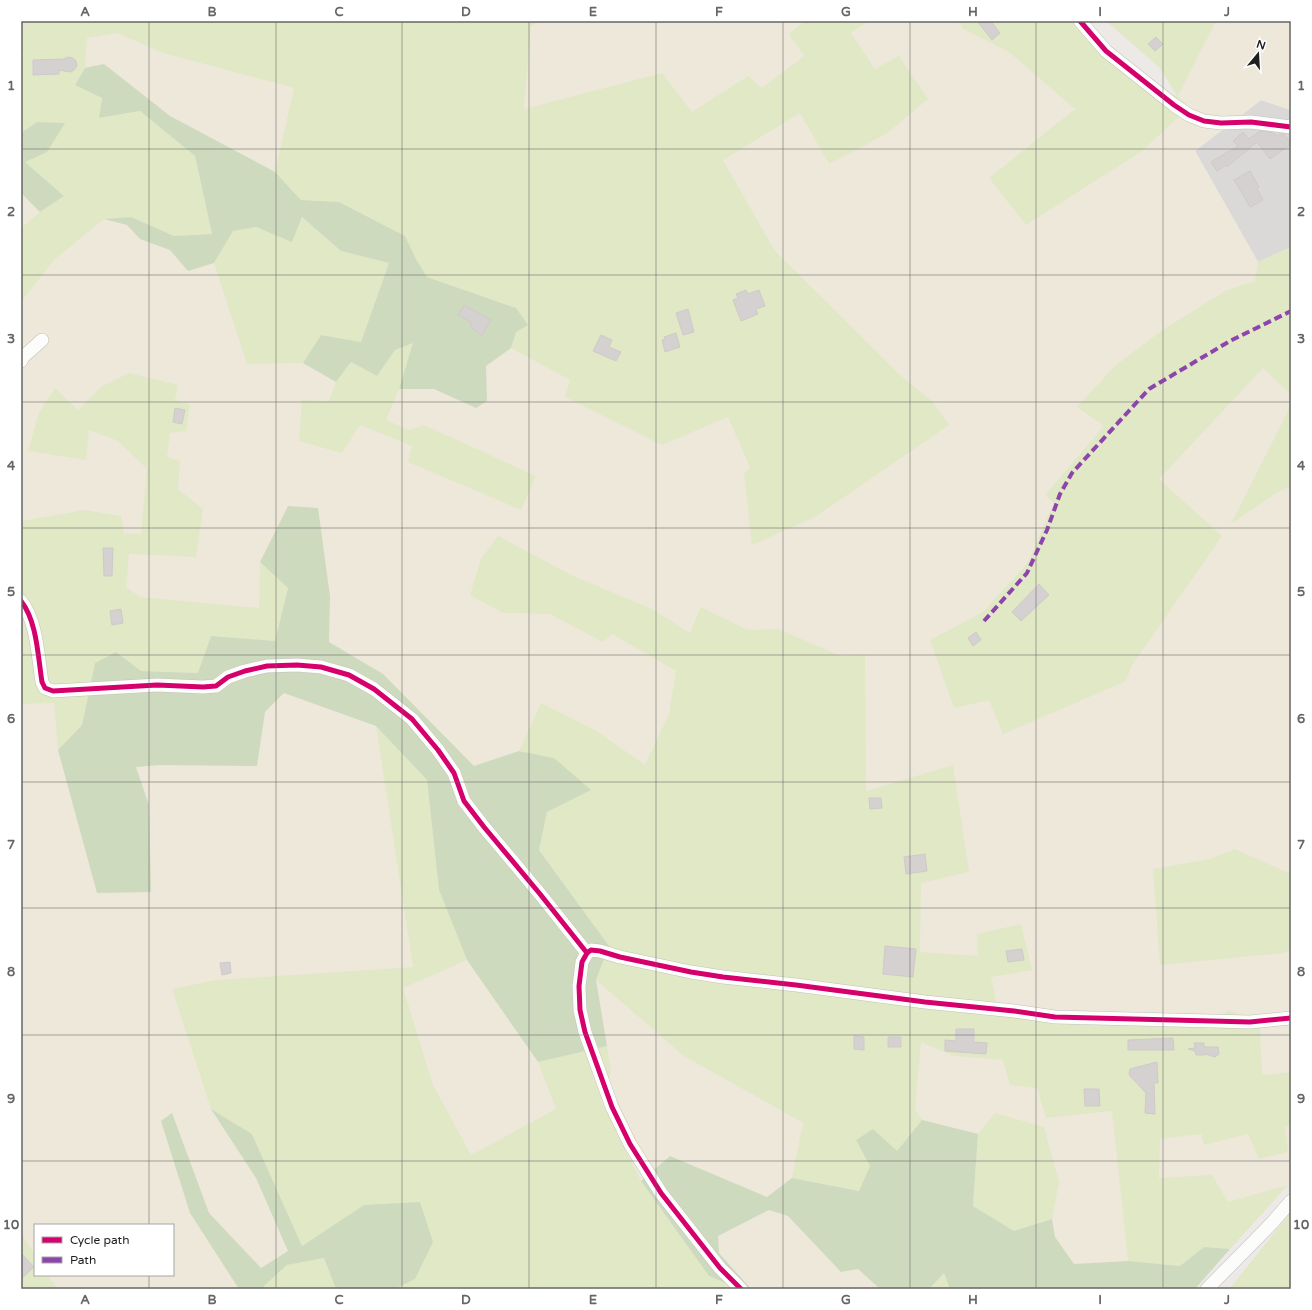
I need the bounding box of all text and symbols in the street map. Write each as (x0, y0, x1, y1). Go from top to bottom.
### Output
text: A (80, 4, 90, 20)
text: B (207, 4, 217, 20)
text: C (334, 4, 344, 20)
text: D (461, 4, 471, 20)
text: E (589, 4, 597, 20)
text: F (715, 4, 723, 20)
text: G (841, 4, 851, 20)
text: H (968, 4, 978, 20)
text: I (1098, 4, 1102, 20)
text: J (1223, 4, 1230, 20)
north arrow (1238, 34, 1278, 74)
text: N (1255, 37, 1267, 53)
text: 1 (7, 78, 15, 94)
text: 1 (1297, 78, 1305, 94)
text: 2 (7, 204, 15, 220)
text: 2 (1297, 204, 1305, 220)
text: 3 (7, 331, 15, 347)
text: 3 (1297, 331, 1305, 347)
text: 4 (7, 458, 16, 474)
text: 4 (1297, 458, 1306, 474)
text: 5 (7, 584, 15, 600)
text: 5 (1297, 584, 1305, 600)
text: 6 (7, 711, 15, 727)
text: 6 (1297, 711, 1305, 727)
text: 7 (7, 837, 15, 853)
text: 7 (1297, 837, 1305, 853)
text: 8 (7, 964, 15, 980)
text: 8 (1297, 964, 1305, 980)
text: 9 (7, 1091, 15, 1107)
text: 9 (1297, 1091, 1305, 1107)
text: 10 (3, 1217, 19, 1233)
text: 10 (1293, 1217, 1309, 1233)
legend (34, 1224, 174, 1276)
text: Cycle path (70, 1233, 129, 1247)
text: Path (70, 1253, 96, 1267)
text: A (80, 1292, 90, 1308)
text: B (207, 1292, 217, 1308)
text: C (334, 1292, 344, 1308)
text: D (461, 1292, 471, 1308)
text: E (589, 1292, 597, 1308)
text: F (715, 1292, 723, 1308)
text: G (841, 1292, 851, 1308)
text: H (968, 1292, 978, 1308)
text: I (1098, 1292, 1102, 1308)
text: J (1223, 1292, 1230, 1308)

